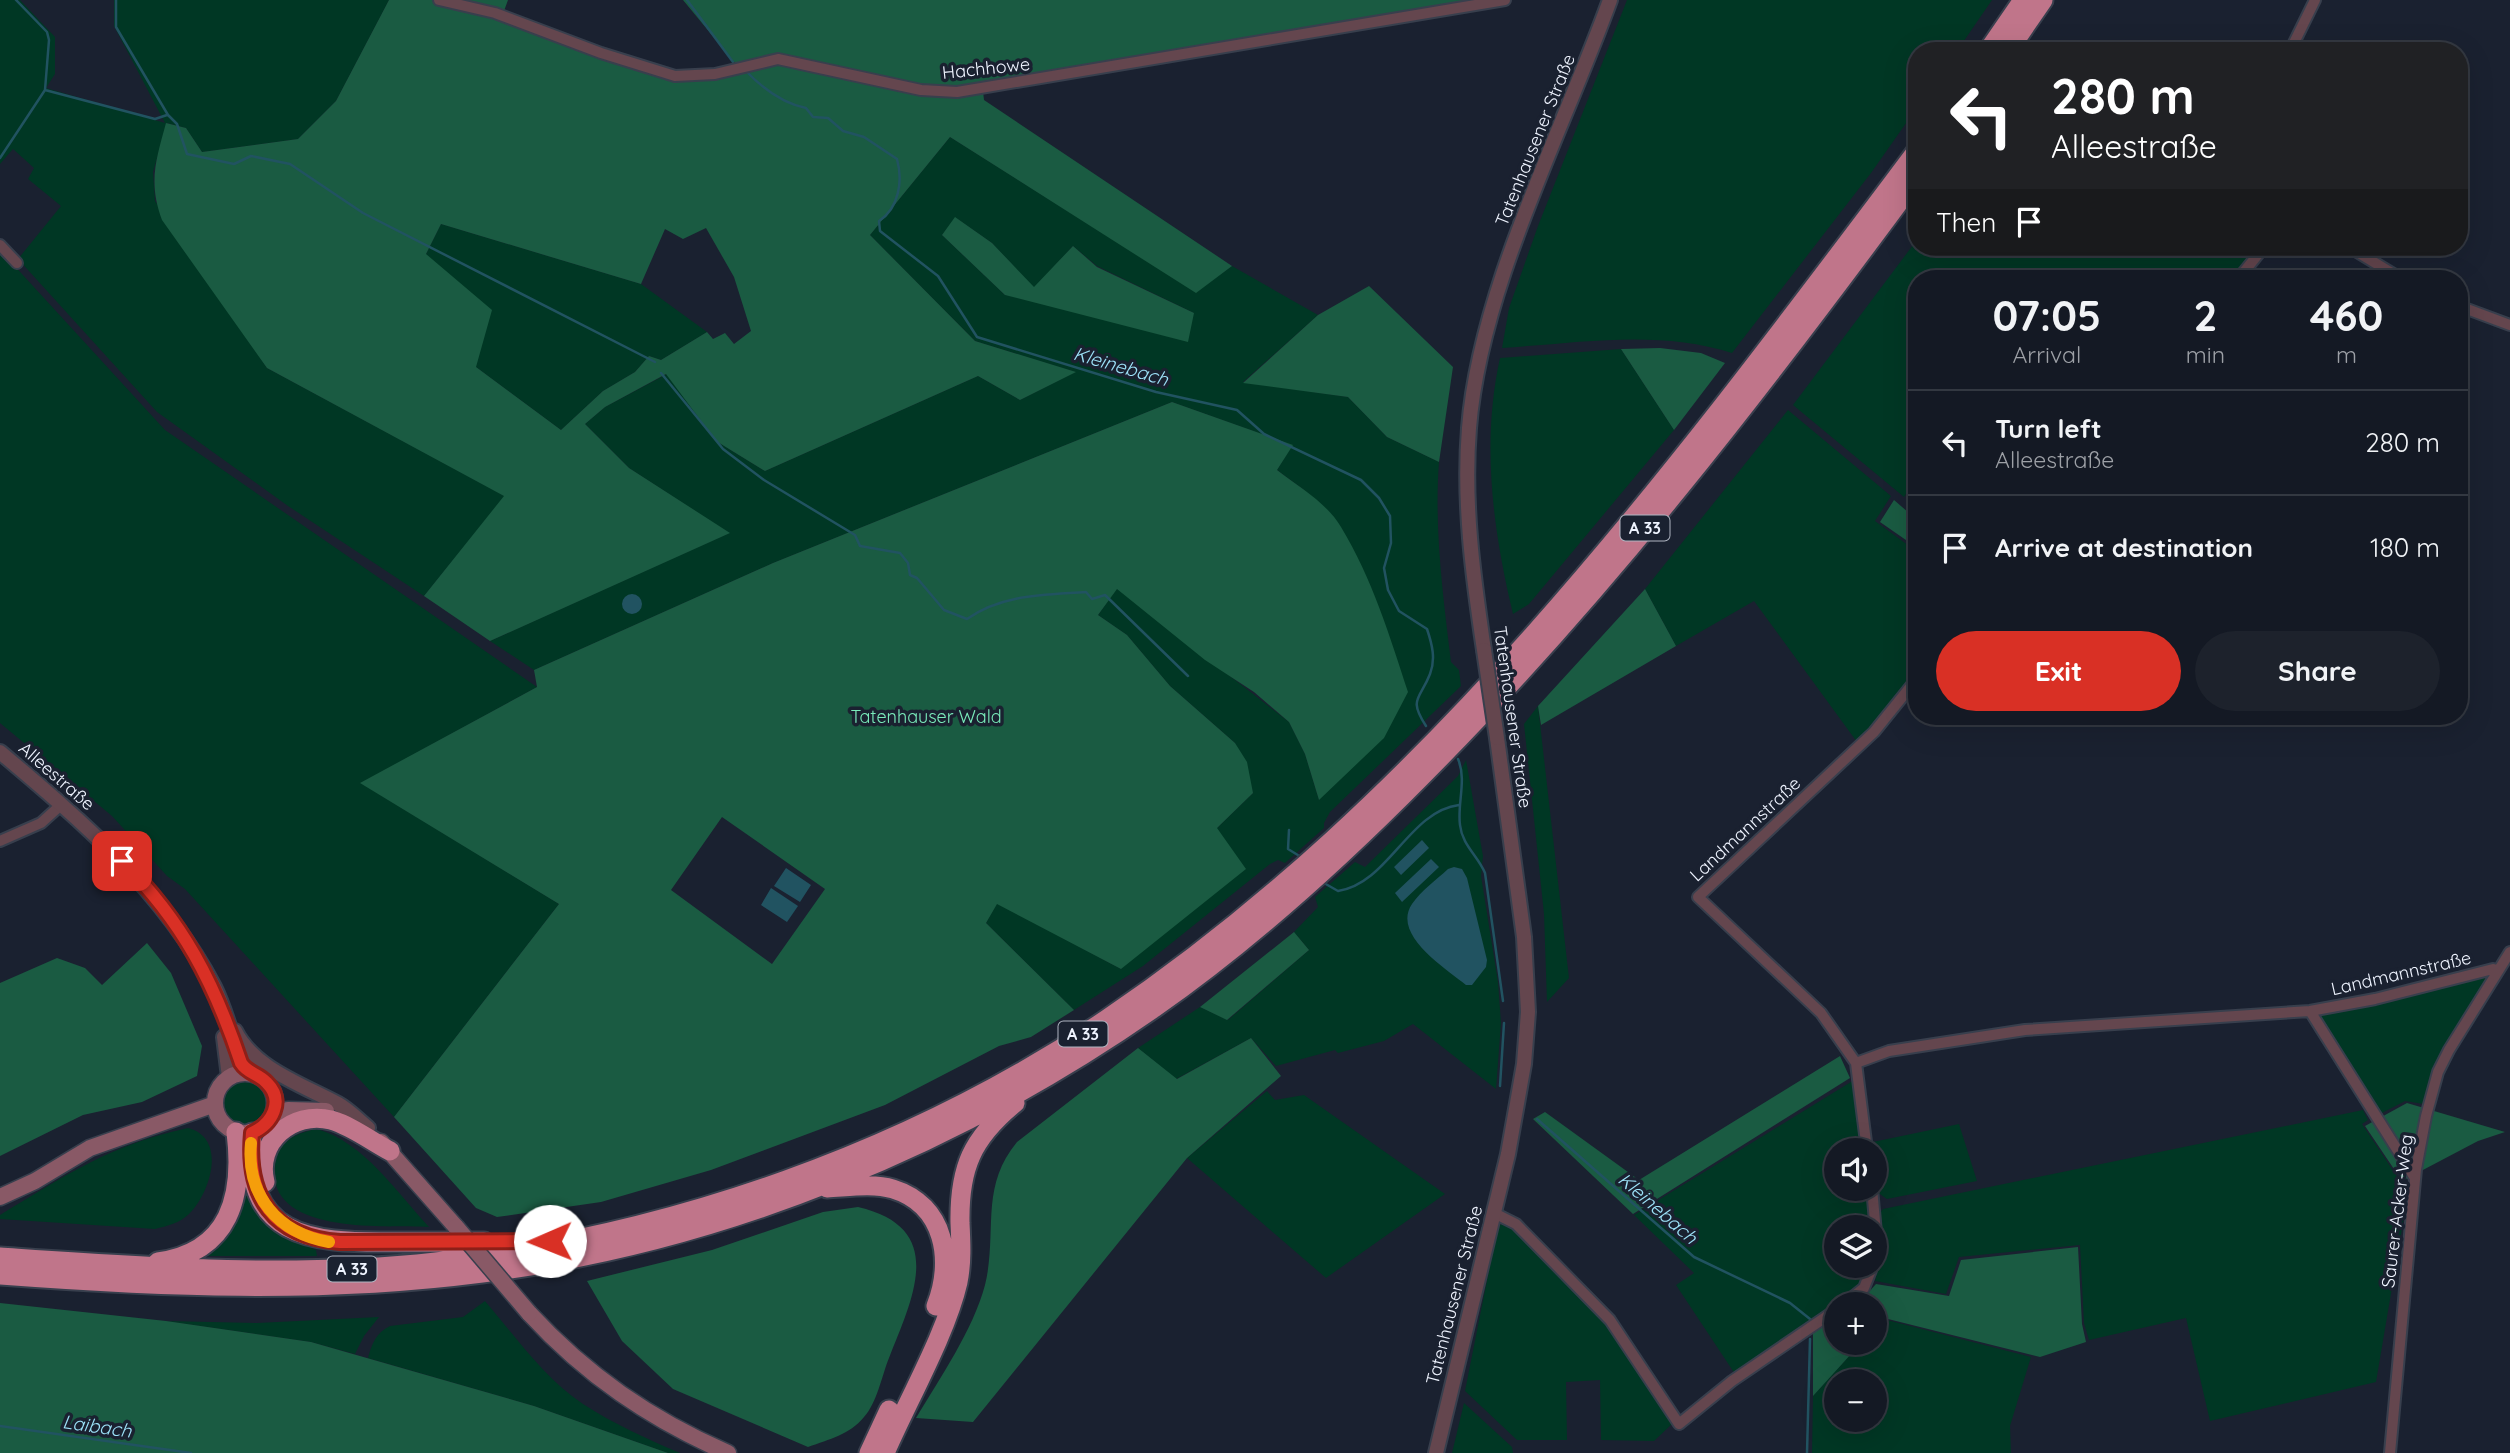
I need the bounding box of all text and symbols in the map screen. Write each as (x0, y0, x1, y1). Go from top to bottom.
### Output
street label: Tatenhausener Straße (1490, 51, 1580, 229)
street label: Hachhowe (941, 52, 1031, 84)
text: 280 m (2051, 65, 2195, 126)
icon: left (1936, 70, 2027, 161)
text: Alleestraße (2051, 126, 2217, 166)
icon: arrive (2010, 203, 2048, 241)
text: Then (1936, 206, 1996, 239)
text: 07:05 (1993, 289, 2101, 342)
text: 2 (2193, 289, 2217, 342)
text: 460 (2310, 289, 2383, 342)
text: Arrival (2012, 340, 2081, 369)
text: min (2186, 340, 2225, 369)
text: m (2336, 340, 2357, 369)
water label: Kleinebach (1071, 341, 1172, 391)
text: Turn left (1995, 412, 2102, 445)
icon: left (1936, 424, 1974, 462)
text: 280 m (2365, 426, 2440, 459)
text: Alleestraße (1995, 445, 2114, 474)
road number: A 33 (1620, 516, 1670, 540)
icon: arrive (1936, 529, 1974, 567)
text: Arrive at destination (1995, 531, 2253, 564)
text: 180 m (2370, 531, 2440, 564)
street label: Tatenhausener Straße (1489, 624, 1537, 810)
button: Exit (1936, 631, 2181, 711)
button: Share (2195, 631, 2440, 711)
park label: Tatenhauser Wald (850, 705, 1002, 728)
street label: Alleestraße (14, 737, 100, 815)
street label: Landmannstraße (1685, 772, 1805, 886)
pin (92, 831, 152, 891)
icon: arrive (103, 842, 141, 880)
street label: Landmannstraße (2329, 946, 2473, 1000)
road number: A 33 (1058, 1022, 1108, 1046)
street label: Saurer-Acker-Weg (2376, 1133, 2418, 1289)
map controls (1824, 1138, 1887, 1432)
button: sound (1824, 1138, 1887, 1201)
water label: Kleinebach (1613, 1167, 1703, 1250)
street label: Tatenhausener Straße (1421, 1203, 1487, 1387)
position arrow (513, 1204, 587, 1278)
button: layers (1824, 1215, 1887, 1278)
road number: A 33 (328, 1256, 376, 1282)
button: + (1824, 1292, 1887, 1355)
button: − (1824, 1369, 1887, 1432)
water label: Laibach (61, 1409, 134, 1443)

